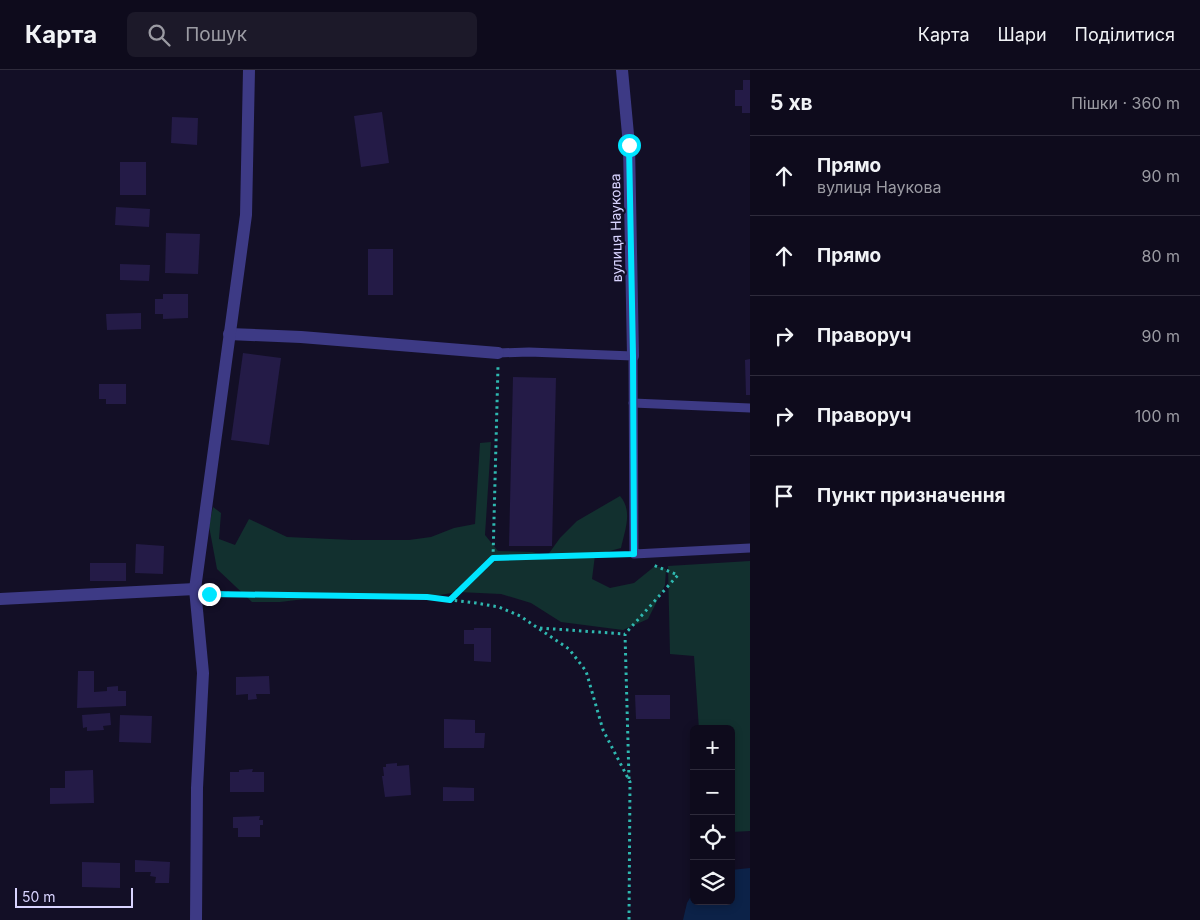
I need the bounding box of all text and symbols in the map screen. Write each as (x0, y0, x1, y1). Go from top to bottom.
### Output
search box (127, 12, 477, 57)
text: Карта (25, 20, 97, 49)
icon: search (145, 21, 173, 49)
text: Пошук (185, 23, 247, 46)
text: Карта (918, 24, 970, 45)
text: Шари (998, 24, 1047, 45)
text: Поділитися (1075, 24, 1175, 45)
text: 5 хв (770, 90, 813, 115)
text: Пішки · 360 m (1071, 93, 1180, 113)
route start (618, 134, 641, 157)
text: Прямо (817, 154, 881, 177)
icon: ahead (770, 162, 798, 190)
text: 90 m (1141, 166, 1180, 186)
street label: вулиця Наукова (606, 173, 625, 283)
text: вулиця Наукова (817, 177, 941, 197)
icon: ahead (770, 242, 798, 270)
text: Прямо (817, 244, 881, 267)
text: 80 m (1141, 246, 1180, 266)
icon: right (770, 322, 798, 350)
text: Праворуч (817, 324, 911, 347)
text: 90 m (1141, 326, 1180, 346)
icon: right (770, 402, 798, 430)
text: Праворуч (817, 404, 911, 427)
text: 100 m (1135, 406, 1180, 426)
icon: arrive (770, 482, 798, 510)
text: Пункт призначення (817, 484, 1005, 507)
route end (198, 583, 221, 606)
map controls (690, 725, 735, 905)
button: + (690, 725, 735, 770)
button: − (690, 770, 735, 815)
button: locate (690, 815, 735, 860)
button: layers (690, 860, 735, 905)
scale bar (15, 885, 132, 908)
text: 50 m (22, 888, 56, 905)

